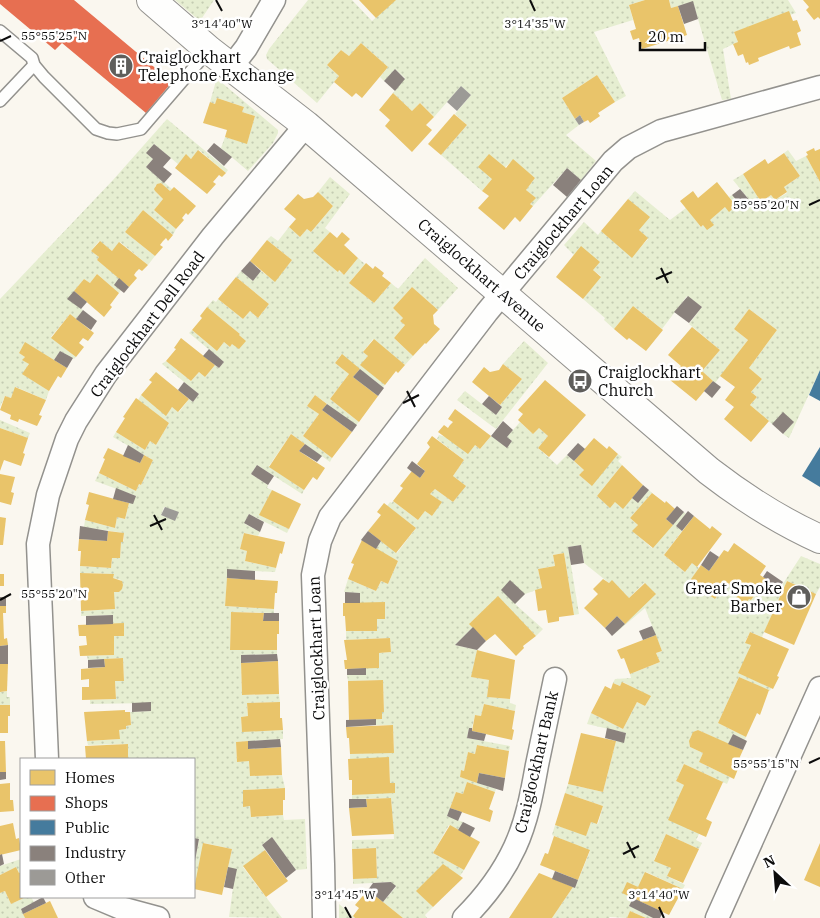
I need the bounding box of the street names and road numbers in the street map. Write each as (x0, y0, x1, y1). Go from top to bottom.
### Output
street label: Craiglockhart Loan (509, 160, 617, 284)
street label: Craiglockhart Avenue (414, 214, 550, 336)
street label: Craiglockhart Dell Road (85, 247, 209, 401)
street label: Craiglockhart Loan (303, 576, 329, 720)
street label: Craiglockhart Bank (510, 688, 562, 835)

